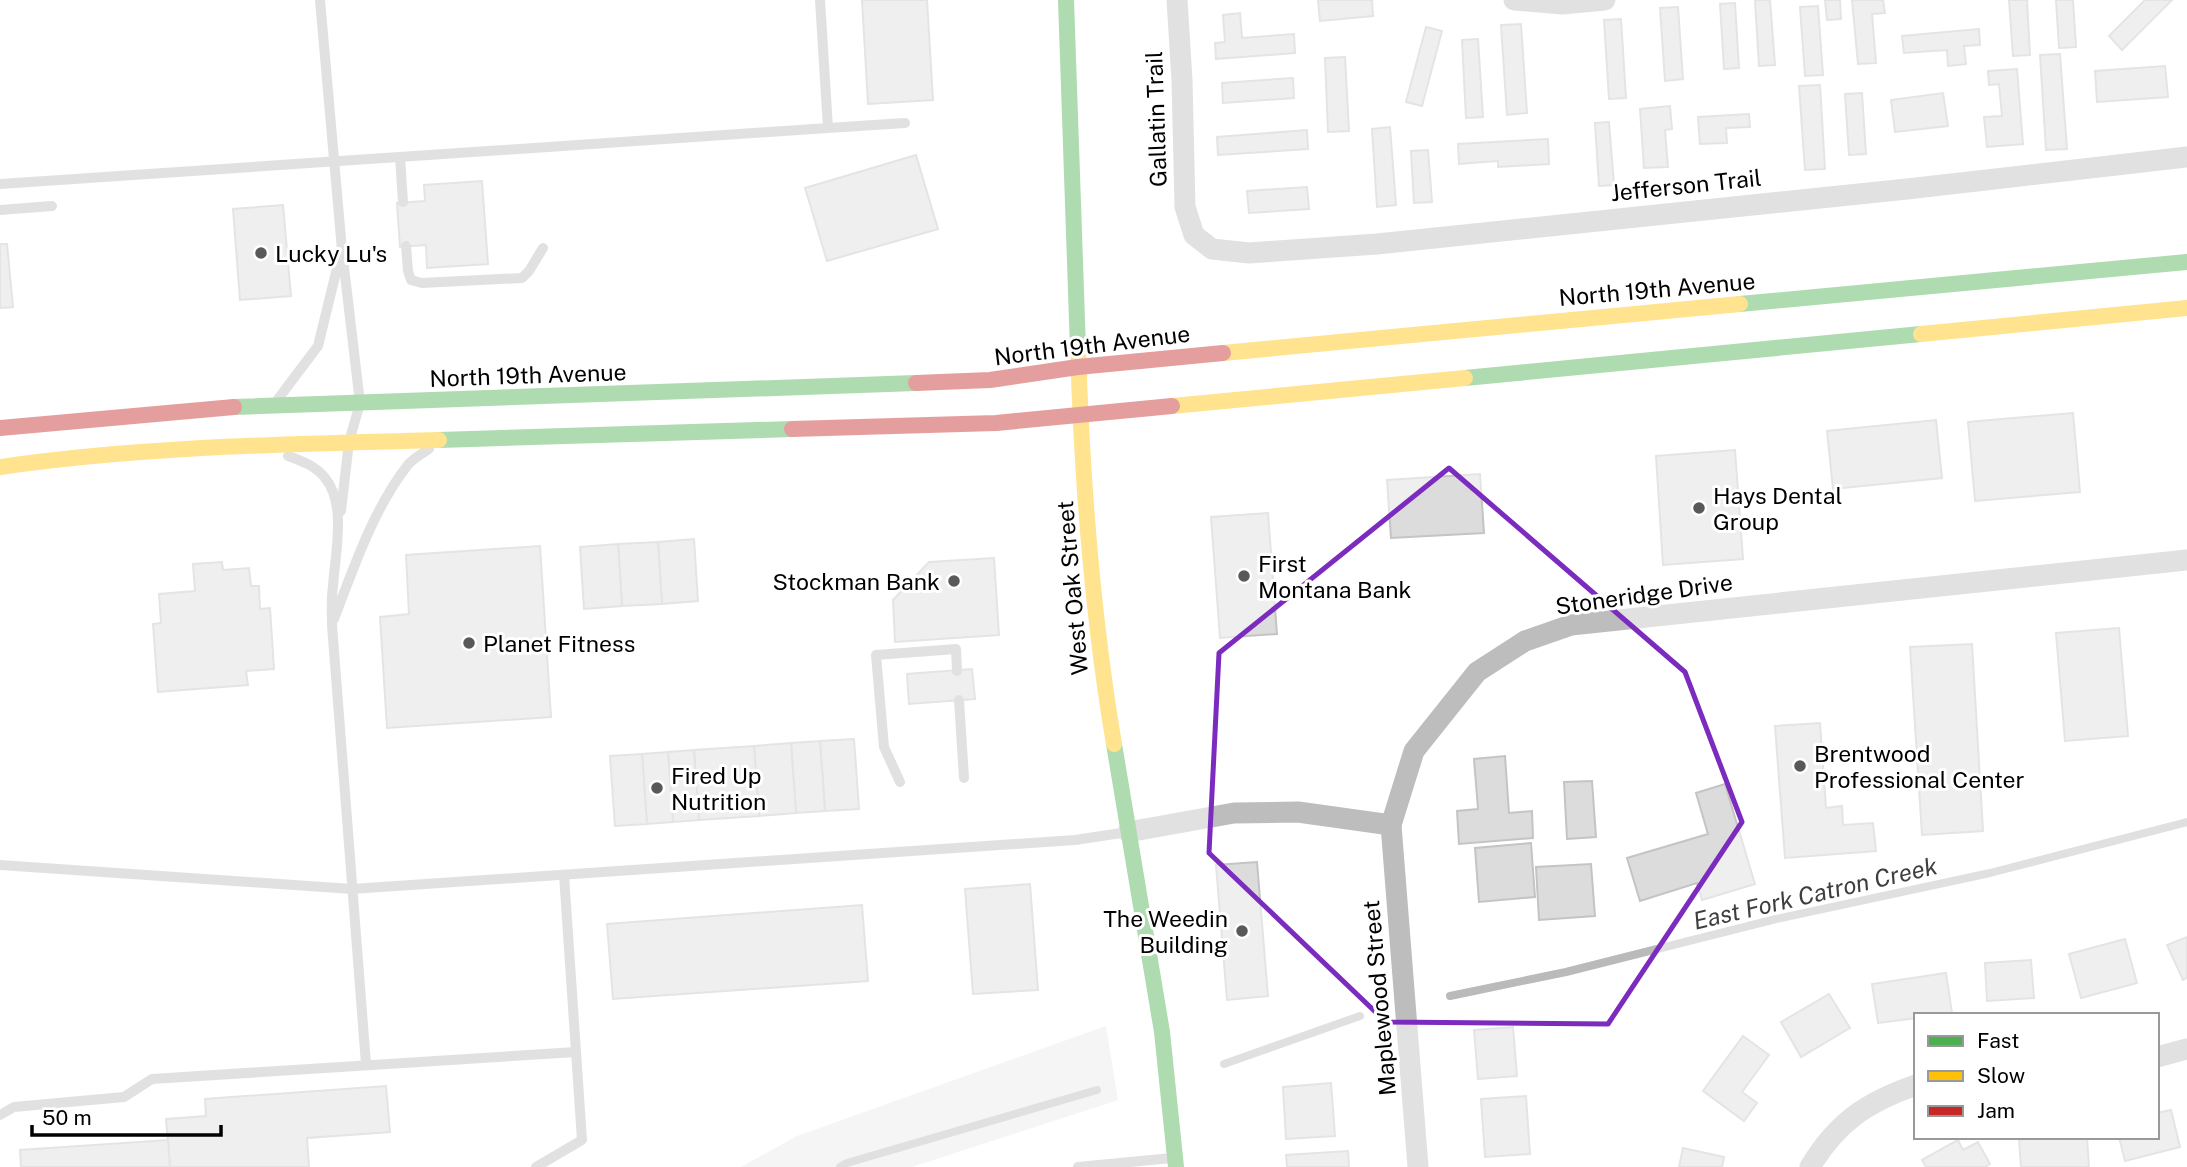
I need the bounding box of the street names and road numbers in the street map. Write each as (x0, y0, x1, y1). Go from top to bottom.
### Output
street label: Gallatin Trail (1140, 51, 1172, 187)
street label: Jefferson Trail (1609, 164, 1763, 206)
street label: North 19th Avenue (1558, 267, 1756, 311)
street label: North 19th Avenue (993, 320, 1191, 370)
street label: North 19th Avenue (429, 358, 627, 392)
street label: West Oak Street (1051, 500, 1093, 676)
street label: Stoneridge Drive (1554, 568, 1734, 620)
street label: Maplewood Street (1357, 899, 1401, 1097)

